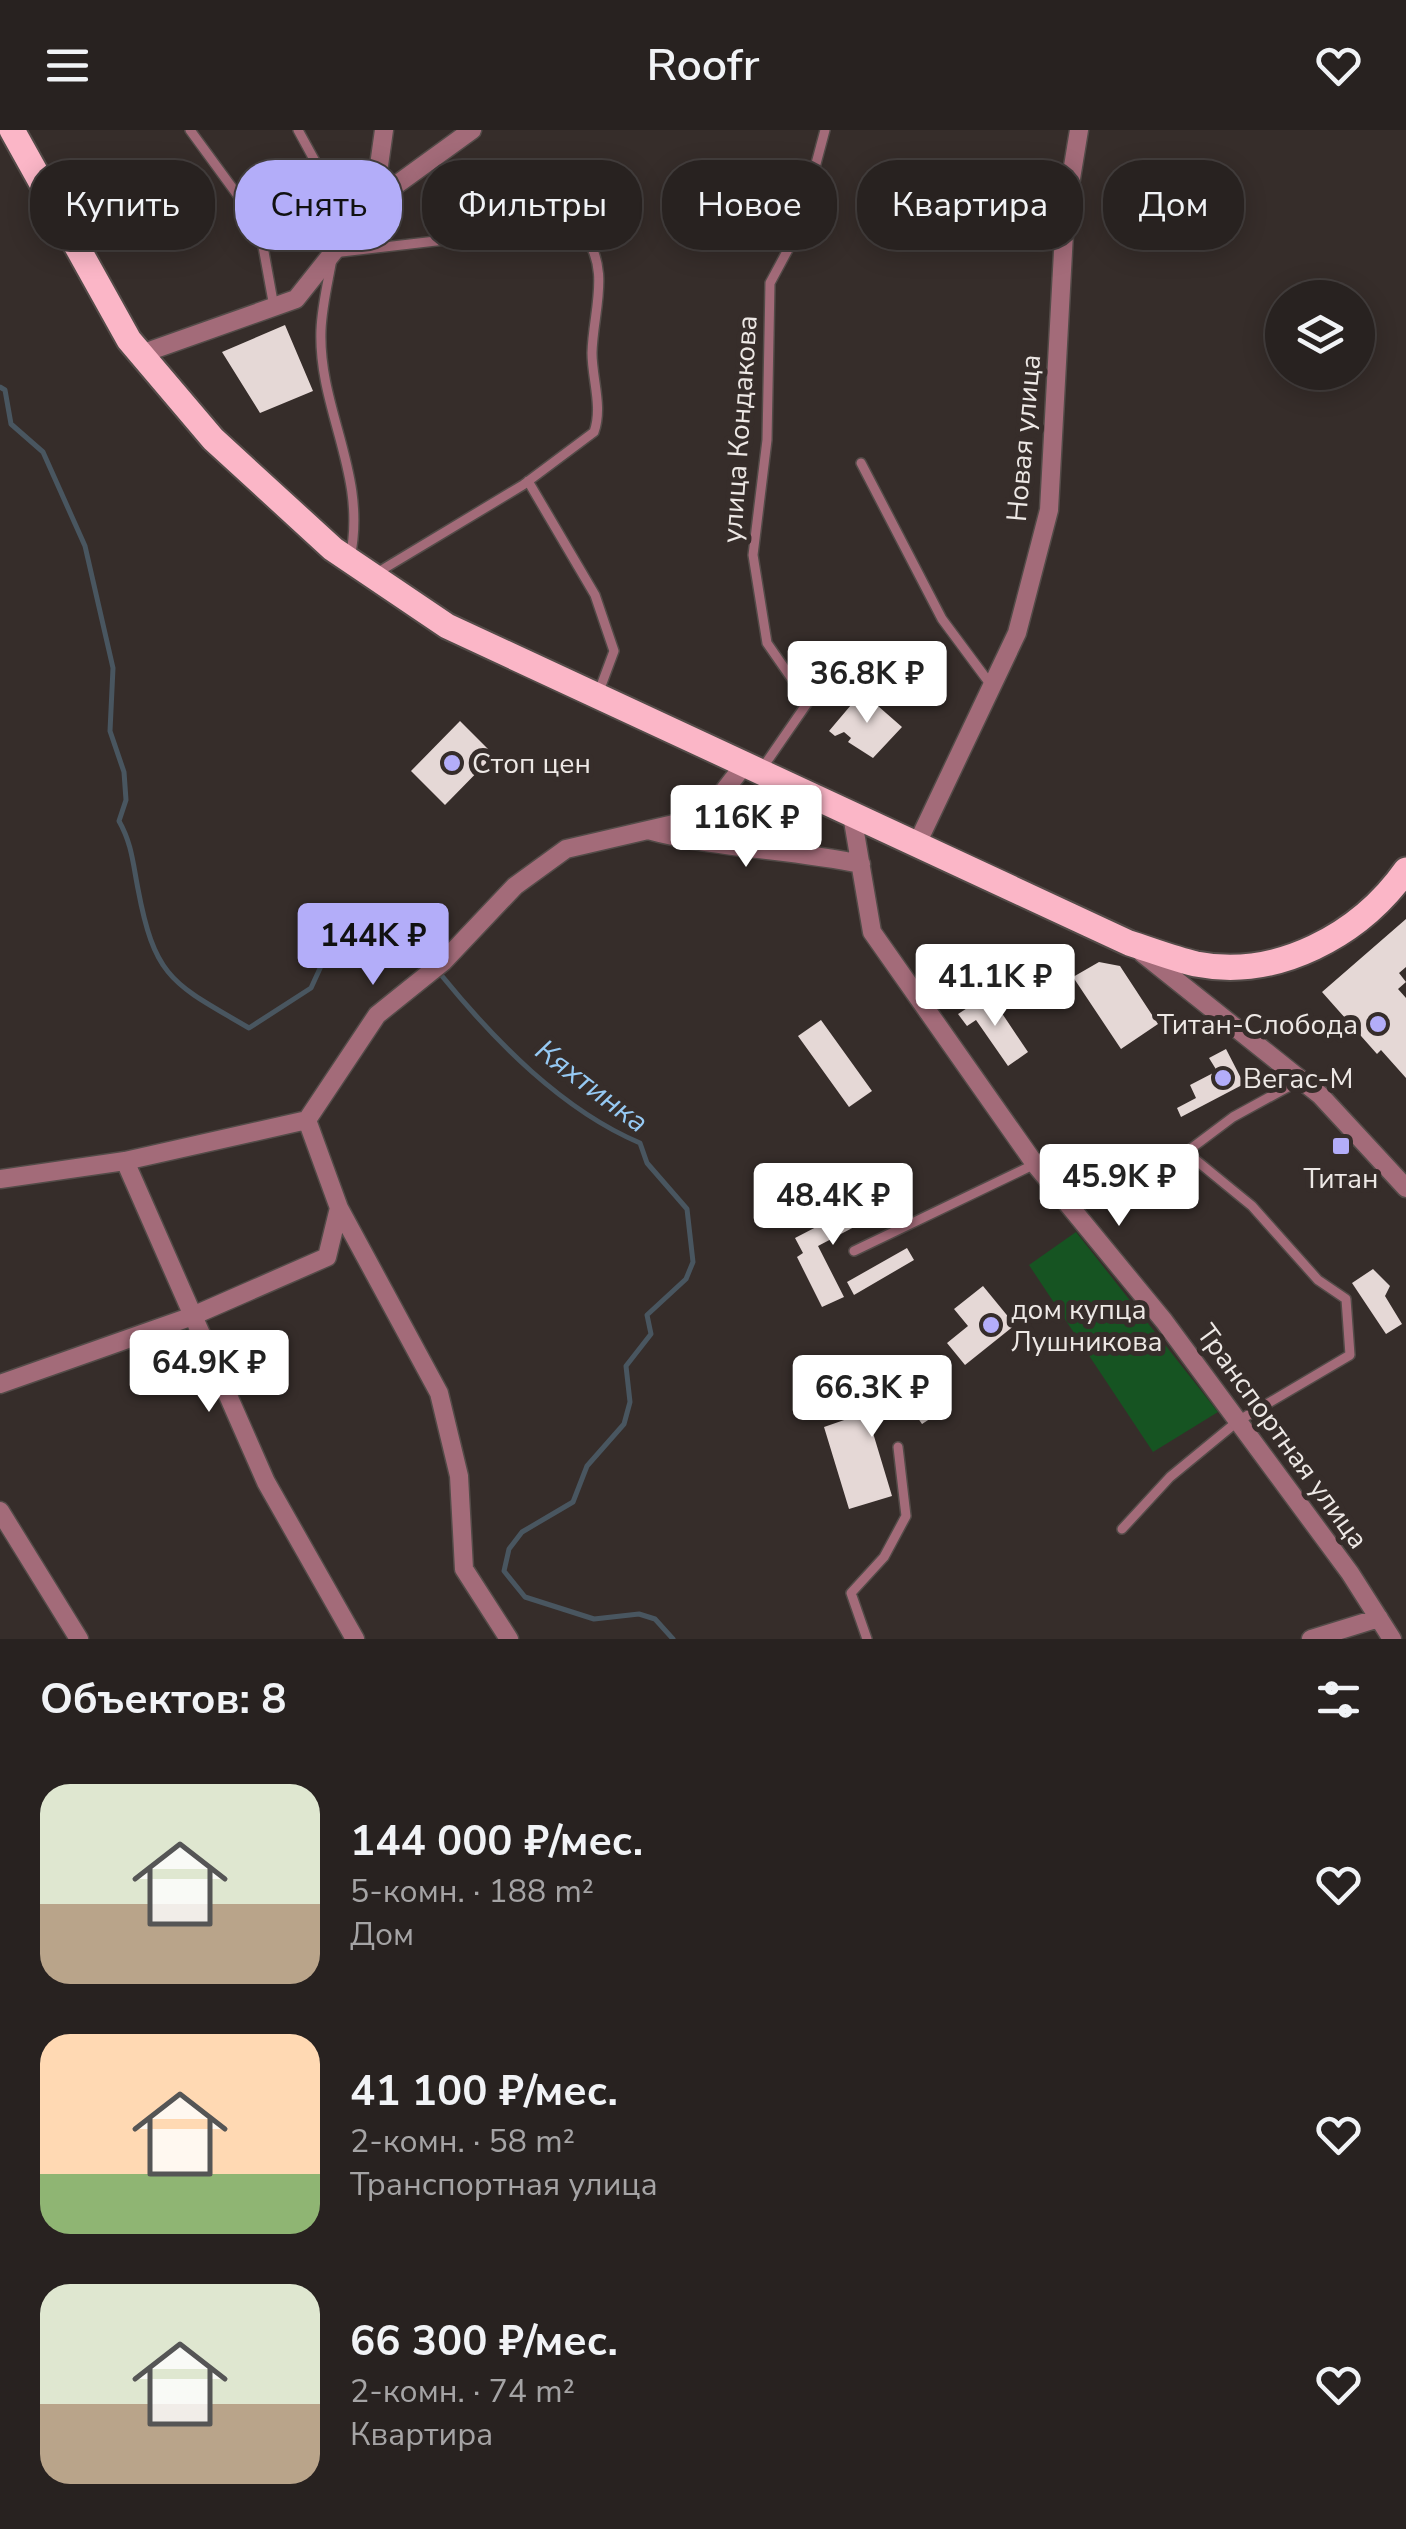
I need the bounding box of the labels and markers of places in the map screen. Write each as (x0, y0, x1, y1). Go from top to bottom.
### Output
pin: 36.8K ₽ (775, 641, 959, 726)
place label: Стоп цен (472, 745, 591, 783)
marker: Стоп цен (441, 752, 463, 774)
pin: 116K ₽ (665, 785, 827, 870)
pin: 144K ₽ (292, 903, 454, 988)
pin: 41.1K ₽ (903, 944, 1087, 1029)
place label: Титан-Слобода (1157, 1006, 1358, 1044)
marker: Титан-Слобода (1367, 1013, 1389, 1035)
place label: Вегас-М (1243, 1060, 1353, 1098)
marker: Вегас-М (1212, 1067, 1234, 1089)
marker: Титан (1330, 1135, 1352, 1157)
pin: 45.9K ₽ (1027, 1144, 1211, 1229)
place label: Титан (1303, 1160, 1379, 1198)
pin: 48.4K ₽ (741, 1163, 925, 1248)
place label: дом купца Лушникова (1011, 1291, 1163, 1361)
marker: дом купца Лушникова (980, 1314, 1002, 1336)
pin: 64.9K ₽ (117, 1330, 301, 1415)
pin: 66.3K ₽ (780, 1355, 964, 1440)

